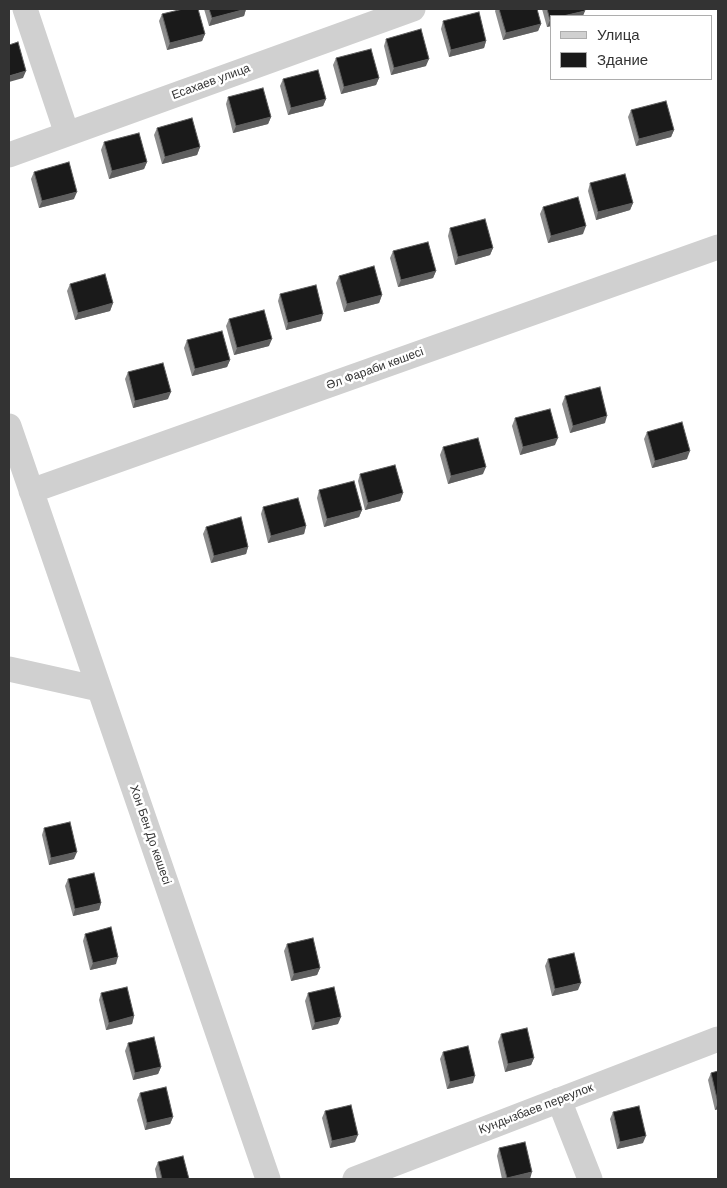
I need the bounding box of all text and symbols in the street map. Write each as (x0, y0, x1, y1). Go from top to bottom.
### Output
legend (550, 15, 712, 80)
text: Улица (597, 26, 640, 43)
text: Здание (597, 51, 648, 68)
street label: Есахаев улица (170, 61, 252, 103)
street label: Әл Фараби көшесі (324, 345, 426, 393)
street label: Хон Бен До көшесі (126, 783, 174, 887)
street label: Кундызбаев переулок (477, 1081, 595, 1137)

